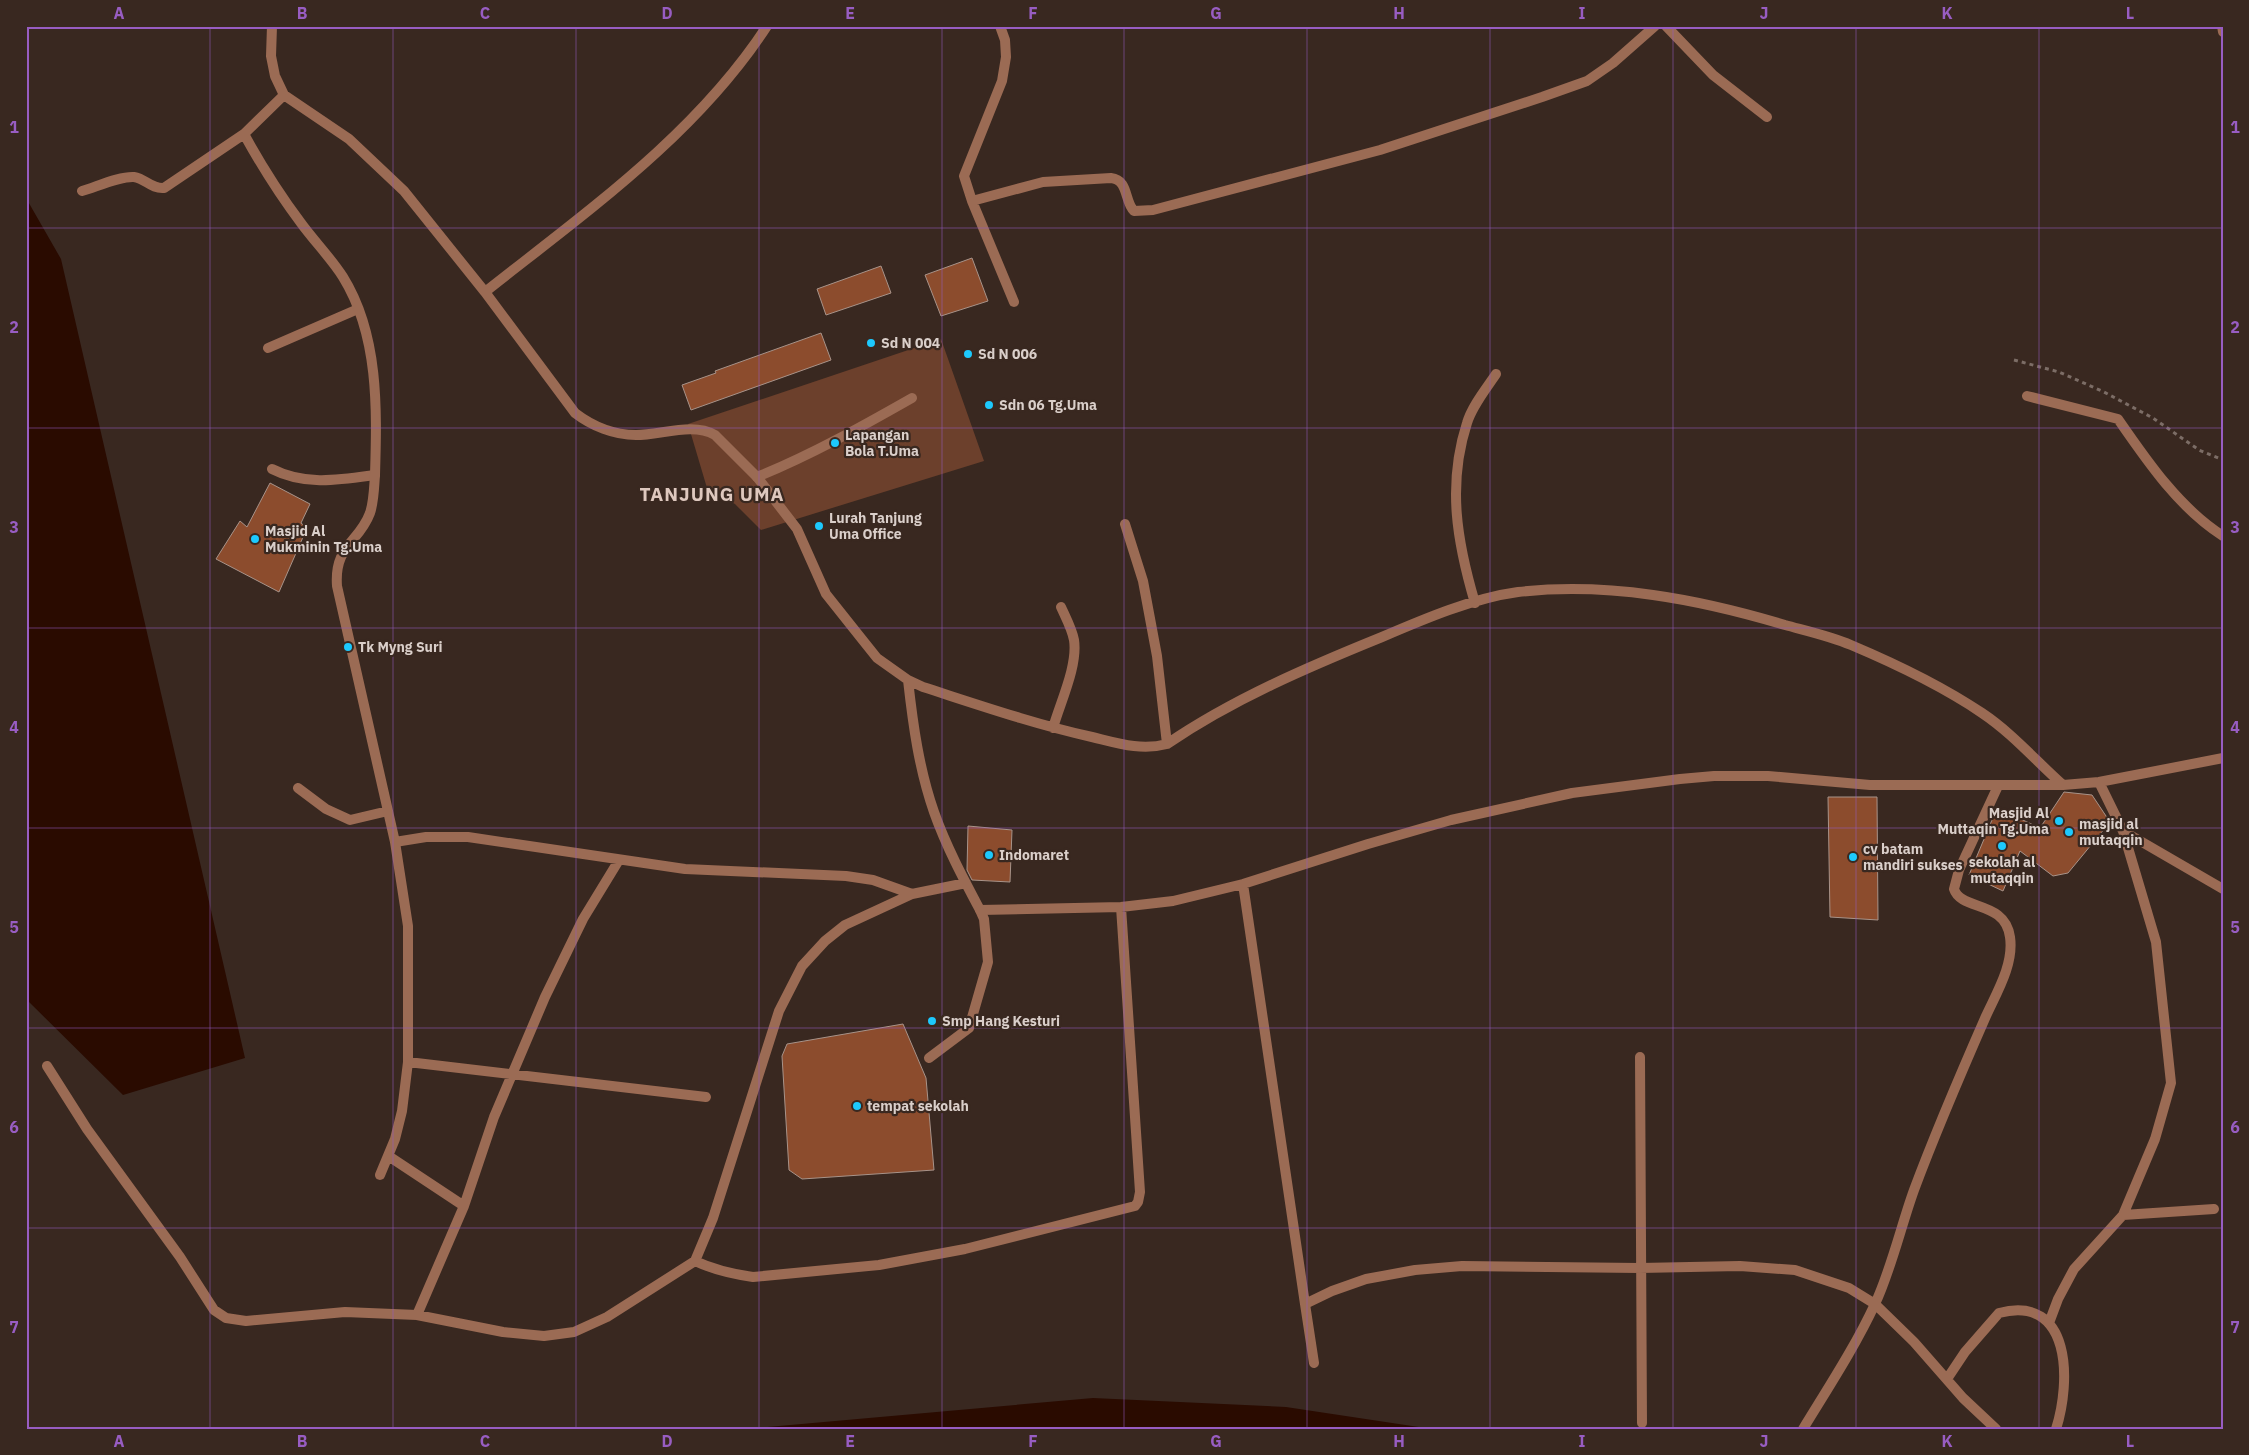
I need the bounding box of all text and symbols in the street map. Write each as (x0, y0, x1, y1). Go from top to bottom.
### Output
text: A (114, 3, 125, 23)
text: B (297, 3, 308, 23)
text: C (480, 3, 490, 23)
text: D (661, 3, 673, 23)
text: E (845, 3, 855, 23)
text: F (1028, 3, 1038, 23)
text: G (1210, 3, 1222, 23)
text: H (1393, 3, 1405, 23)
text: I (1579, 3, 1586, 23)
text: J (1760, 3, 1768, 23)
text: K (1941, 3, 1953, 23)
text: L (2126, 3, 2134, 23)
text: 1 (9, 117, 19, 137)
text: 1 (2230, 117, 2240, 137)
text: 2 (9, 317, 19, 337)
text: 2 (2230, 317, 2240, 337)
place label: Sd N 004 (881, 334, 940, 352)
marker: Sd N 004 (865, 337, 877, 349)
place label: Sd N 006 (978, 345, 1037, 363)
marker: Sd N 006 (962, 348, 974, 360)
place label: Sdn 06 Tg.Uma (999, 396, 1097, 414)
marker: Sdn 06 Tg.Uma (983, 399, 995, 411)
place label: Lapangan Bola T.Uma (845, 426, 919, 460)
marker: Lapangan Bola T.Uma (829, 437, 841, 449)
district label: TANJUNG UMA (639, 482, 785, 506)
place label: Lurah Tanjung Uma Office (829, 509, 922, 543)
text: 3 (9, 517, 19, 537)
text: 3 (2230, 517, 2240, 537)
marker: Lurah Tanjung Uma Office (813, 520, 825, 532)
place label: Masjid Al Mukminin Tg.Uma (265, 522, 382, 556)
marker: Masjid Al Mukminin Tg.Uma (249, 533, 261, 545)
place label: Tk Myng Suri (358, 638, 443, 656)
marker: Tk Myng Suri (342, 641, 354, 653)
text: 4 (9, 717, 19, 737)
text: 4 (2230, 717, 2240, 737)
place label: Masjid Al Muttaqin Tg.Uma (1937, 804, 2049, 838)
marker: Masjid Al Muttaqin Tg.Uma (2053, 815, 2065, 827)
place label: masjid al mutaqqin (2079, 815, 2143, 849)
marker: masjid al mutaqqin (2063, 826, 2075, 838)
place label: cv batam mandiri sukses (1863, 840, 1963, 874)
marker: sekolah al mutaqqin (1996, 840, 2008, 852)
place label: Indomaret (999, 846, 1069, 864)
marker: Indomaret (983, 849, 995, 861)
marker: cv batam mandiri sukses (1847, 851, 1859, 863)
place label: sekolah al mutaqqin (1969, 853, 2035, 887)
text: 5 (9, 917, 19, 937)
text: 5 (2230, 917, 2240, 937)
place label: Smp Hang Kesturi (942, 1012, 1060, 1030)
marker: Smp Hang Kesturi (926, 1015, 938, 1027)
place label: tempat sekolah (867, 1097, 969, 1115)
marker: tempat sekolah (851, 1100, 863, 1112)
text: 6 (9, 1117, 19, 1137)
text: 6 (2230, 1117, 2240, 1137)
text: 7 (9, 1317, 19, 1337)
text: 7 (2230, 1317, 2240, 1337)
text: A (114, 1431, 125, 1451)
text: B (297, 1431, 308, 1451)
text: C (480, 1431, 490, 1451)
text: D (661, 1431, 673, 1451)
text: E (845, 1431, 855, 1451)
text: F (1028, 1431, 1038, 1451)
text: G (1210, 1431, 1222, 1451)
text: H (1393, 1431, 1405, 1451)
text: I (1579, 1431, 1586, 1451)
text: J (1760, 1431, 1768, 1451)
text: K (1941, 1431, 1953, 1451)
text: L (2126, 1431, 2134, 1451)

